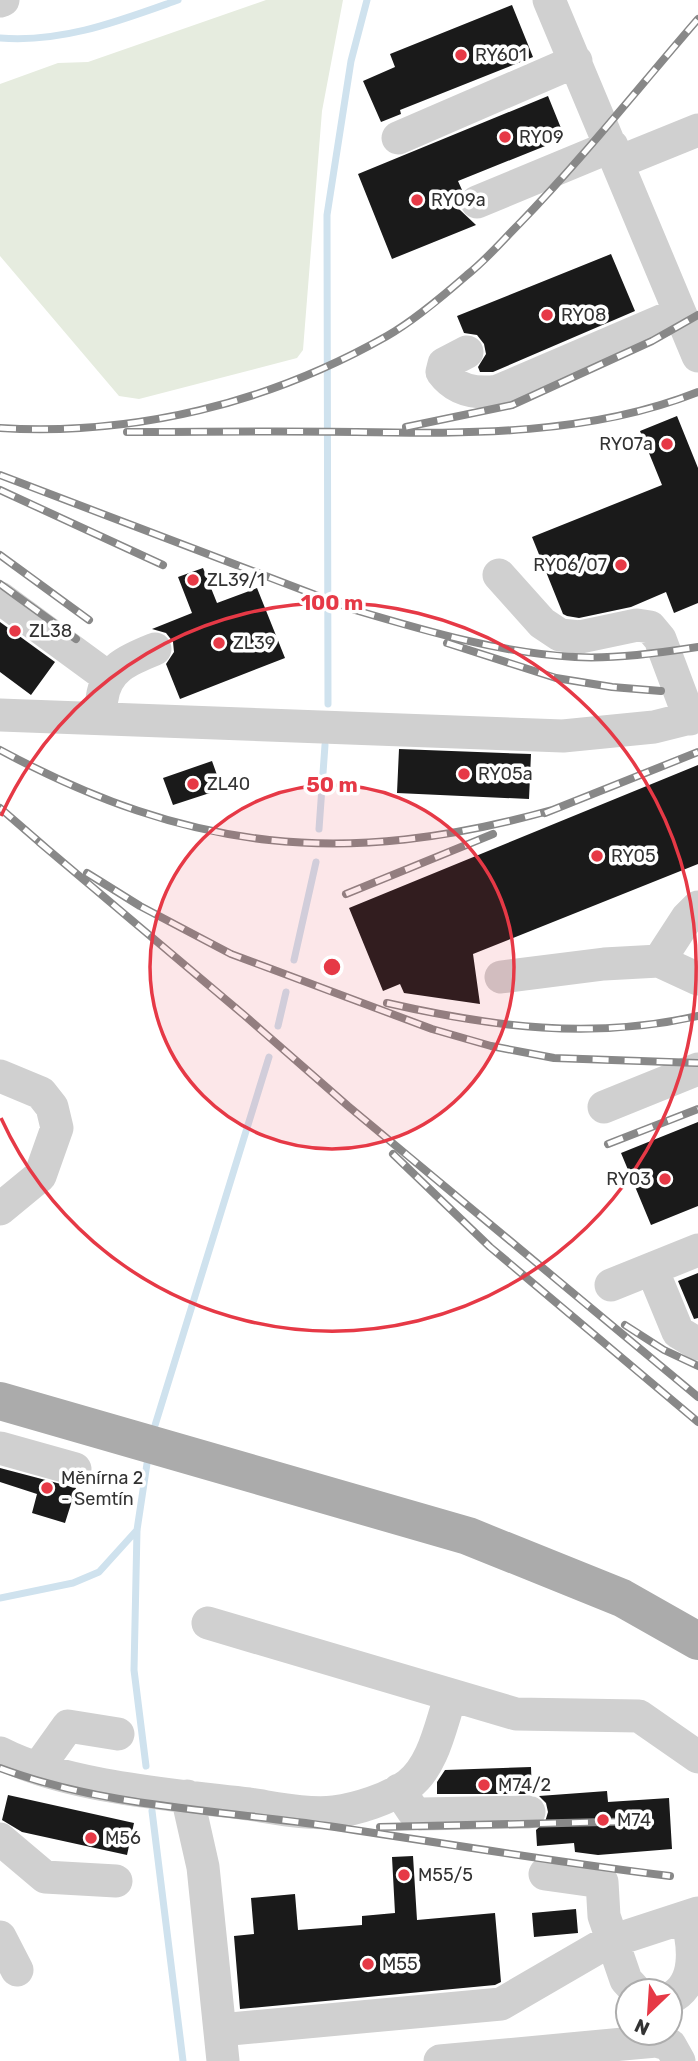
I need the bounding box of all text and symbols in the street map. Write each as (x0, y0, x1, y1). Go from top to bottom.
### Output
place label: RY601 (475, 44, 527, 66)
marker: RY601 (453, 47, 469, 63)
place label: RY09 (519, 126, 564, 148)
marker: RY09 (497, 129, 513, 145)
place label: RY09a (431, 189, 486, 211)
marker: RY09a (409, 192, 425, 208)
place label: RY08 (561, 304, 606, 326)
marker: RY08 (539, 307, 555, 323)
place label: RYO7a (599, 433, 653, 455)
marker: RYO7a (659, 436, 675, 452)
place label: RY06/07 (533, 554, 607, 576)
marker: RY06/07 (613, 557, 629, 573)
place label: ZL39/1 (207, 569, 265, 591)
marker: ZL39/1 (185, 572, 201, 588)
text: 100 m (301, 590, 363, 615)
place label: ZL38 (29, 620, 72, 642)
marker: ZL38 (7, 623, 23, 639)
place label: ZL39 (233, 632, 275, 654)
marker: ZL39 (211, 635, 227, 651)
place label: RY05a (478, 763, 533, 785)
marker: RY05a (456, 766, 472, 782)
text: 50 m (306, 772, 358, 797)
place label: ZL40 (207, 773, 250, 795)
marker: ZL40 (185, 776, 201, 792)
place label: RY05 (611, 845, 656, 867)
marker: RY05 (589, 848, 605, 864)
centre of rings (320, 955, 344, 979)
place label: RY03 (606, 1168, 651, 1190)
marker: RY03 (657, 1171, 673, 1187)
place label: Měnírna 2 - Semtín (61, 1467, 143, 1510)
marker: Měnírna 2 - Semtín (39, 1480, 55, 1496)
place label: M74/2 (498, 1774, 551, 1796)
marker: M74/2 (476, 1777, 492, 1793)
place label: M74 (617, 1809, 651, 1831)
marker: M74 (595, 1812, 611, 1828)
place label: M56 (105, 1827, 141, 1849)
marker: M56 (83, 1830, 99, 1846)
place label: M55/5 (418, 1864, 473, 1886)
marker: M55/5 (396, 1867, 412, 1883)
place label: M55 (382, 1953, 418, 1975)
marker: M55 (360, 1956, 376, 1972)
north arrow (614, 1977, 684, 2047)
text: N (631, 2014, 653, 2040)

